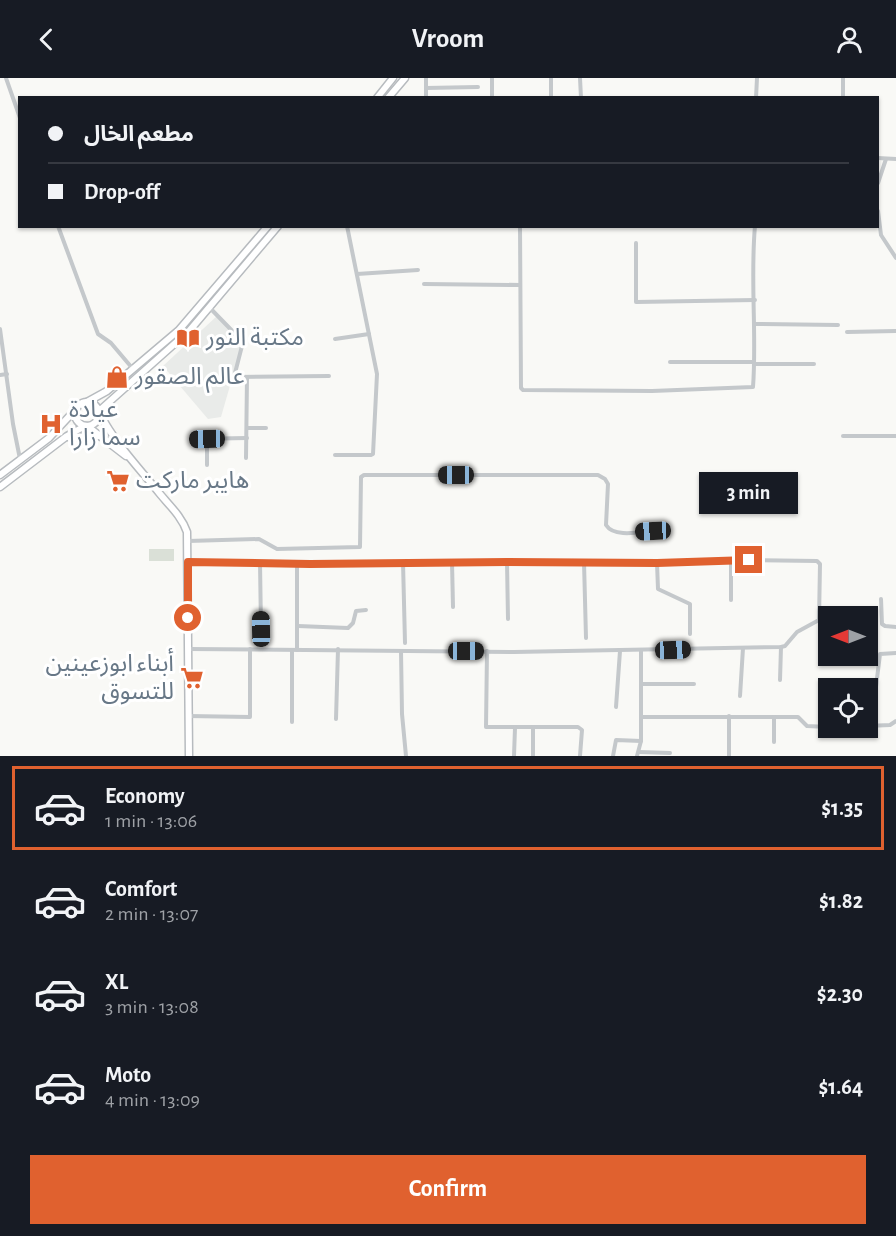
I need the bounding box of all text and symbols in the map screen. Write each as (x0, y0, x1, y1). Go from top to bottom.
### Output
icon: back (30, 23, 63, 56)
icon: person (833, 23, 866, 56)
text: Vroom (412, 25, 484, 52)
text: مطعم الخال (84, 123, 194, 145)
text: Drop-off (84, 181, 160, 203)
library icon: مكتبة النور (175, 325, 201, 351)
place label: مكتبة النور (205, 326, 304, 351)
shop icon: عالم الصقور (104, 364, 130, 390)
place label: عالم الصقور (134, 365, 245, 393)
place label: عيادة سما زارا (69, 398, 140, 451)
hospital icon: عيادة سما زارا (38, 411, 64, 437)
car (189, 430, 225, 448)
car (438, 466, 474, 484)
supermarket icon: هايبر ماركت (105, 468, 131, 494)
place label: هايبر ماركت (136, 469, 249, 494)
callout: 3 min (700, 473, 798, 515)
text: 3 min (727, 483, 770, 503)
car (635, 521, 671, 541)
route end (735, 546, 762, 573)
route start (174, 604, 201, 631)
north arrow (818, 606, 878, 666)
map controls (818, 606, 878, 738)
car (252, 611, 270, 647)
car (655, 640, 691, 660)
car (448, 642, 484, 660)
place label: أبناء ابوزعينين للتسوق (45, 647, 174, 705)
supermarket icon: أبناء ابوزعينين للتسوق (179, 665, 205, 691)
button: locate (818, 678, 878, 738)
icon: car (33, 781, 87, 835)
text: Economy (105, 785, 185, 807)
text: $1.35 (821, 797, 863, 819)
text: 1 min · 13:06 (105, 811, 197, 831)
icon: car (33, 874, 87, 928)
text: Comfort (105, 878, 177, 900)
text: $1.82 (819, 890, 863, 912)
text: 2 min · 13:07 (105, 904, 198, 924)
icon: car (33, 967, 87, 1021)
text: XL (105, 971, 128, 993)
text: $2.30 (817, 983, 863, 1005)
text: 3 min · 13:08 (105, 997, 199, 1017)
icon: car (33, 1060, 87, 1114)
text: Moto (105, 1064, 151, 1086)
text: $1.64 (818, 1076, 863, 1098)
text: 4 min · 13:09 (105, 1090, 200, 1110)
button: Confirm (30, 1155, 866, 1224)

